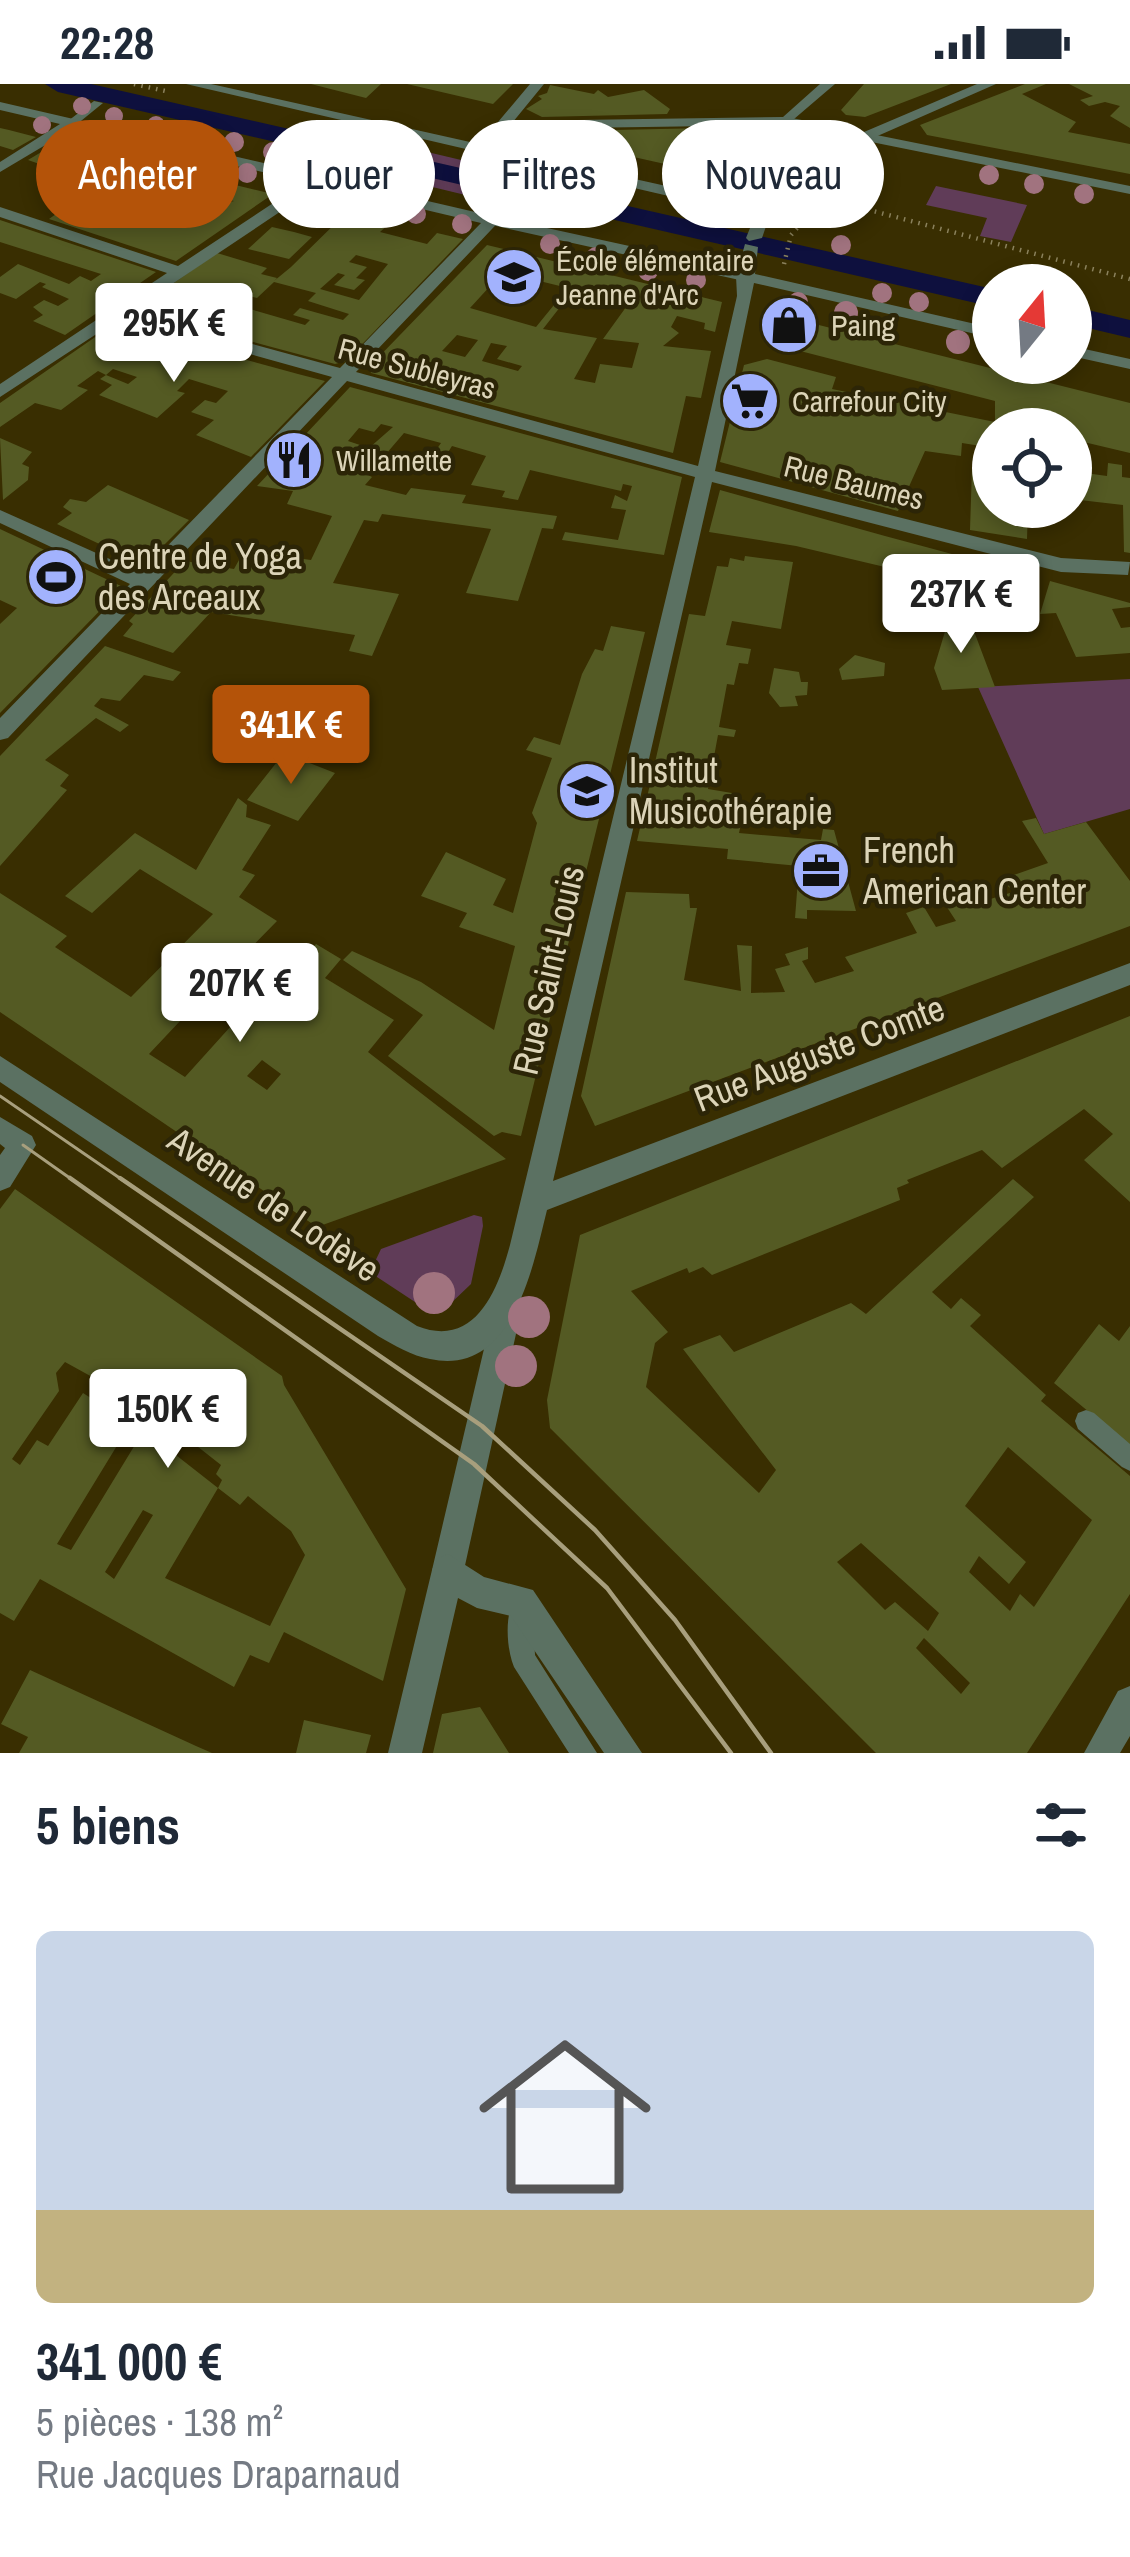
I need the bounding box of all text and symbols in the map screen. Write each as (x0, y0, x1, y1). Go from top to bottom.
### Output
text: 22:28 (60, 12, 154, 73)
chip: Acheter (36, 120, 239, 228)
chip: Louer (263, 120, 435, 228)
chip: Filtres (459, 120, 638, 228)
chip: Nouveau (662, 120, 884, 228)
place label: École élémentaire Jeanne d'Arc (556, 240, 754, 314)
school or university icon: École élémentaire Jeanne d'Arc (483, 246, 545, 308)
north arrow (972, 264, 1092, 384)
map controls (972, 264, 1092, 528)
pin: 295K € (76, 283, 272, 385)
shop icon: Paing (758, 294, 820, 356)
text: 295K € (122, 296, 226, 348)
place label: Paing (831, 305, 896, 345)
street label: Rue Subleyras (334, 328, 500, 408)
supermarket icon: Carrefour City (719, 370, 781, 432)
place label: Carrefour City (792, 381, 947, 421)
button: locate (972, 408, 1092, 528)
restaurant icon: Willamette (263, 429, 325, 491)
place label: Willamette (336, 440, 452, 480)
street label: Rue Baumes (780, 445, 928, 519)
place label: Centre de Yoga des Arceaux (98, 532, 302, 621)
sports icon: Centre de Yoga des Arceaux (25, 546, 87, 608)
pin: 237K € (863, 554, 1059, 656)
text: 237K € (909, 567, 1013, 619)
pin: 341K € (193, 685, 389, 787)
text: 341K € (239, 698, 343, 750)
place label: Institut Musicothérapie (629, 746, 832, 835)
school or university icon: Institut Musicothérapie (556, 760, 618, 822)
place label: French American Center (862, 826, 1086, 915)
office icon: French American Center (790, 840, 852, 902)
street label: Rue Saint-Louis (501, 861, 595, 1079)
pin: 207K € (142, 943, 338, 1045)
text: 207K € (188, 956, 292, 1008)
street label: Rue Auguste Comte (687, 983, 951, 1123)
street label: Avenue de Lodève (158, 1115, 389, 1293)
pin: 150K € (70, 1369, 266, 1471)
text: 150K € (116, 1382, 220, 1434)
text: 5 biens (36, 1791, 180, 1860)
icon: filters (1028, 1792, 1094, 1858)
icon: home (457, 2009, 673, 2225)
text: 341 000 € (36, 2327, 222, 2396)
text: 5 pièces · 138 m² (36, 2396, 283, 2448)
text: Rue Jacques Draparnaud (36, 2448, 400, 2500)

